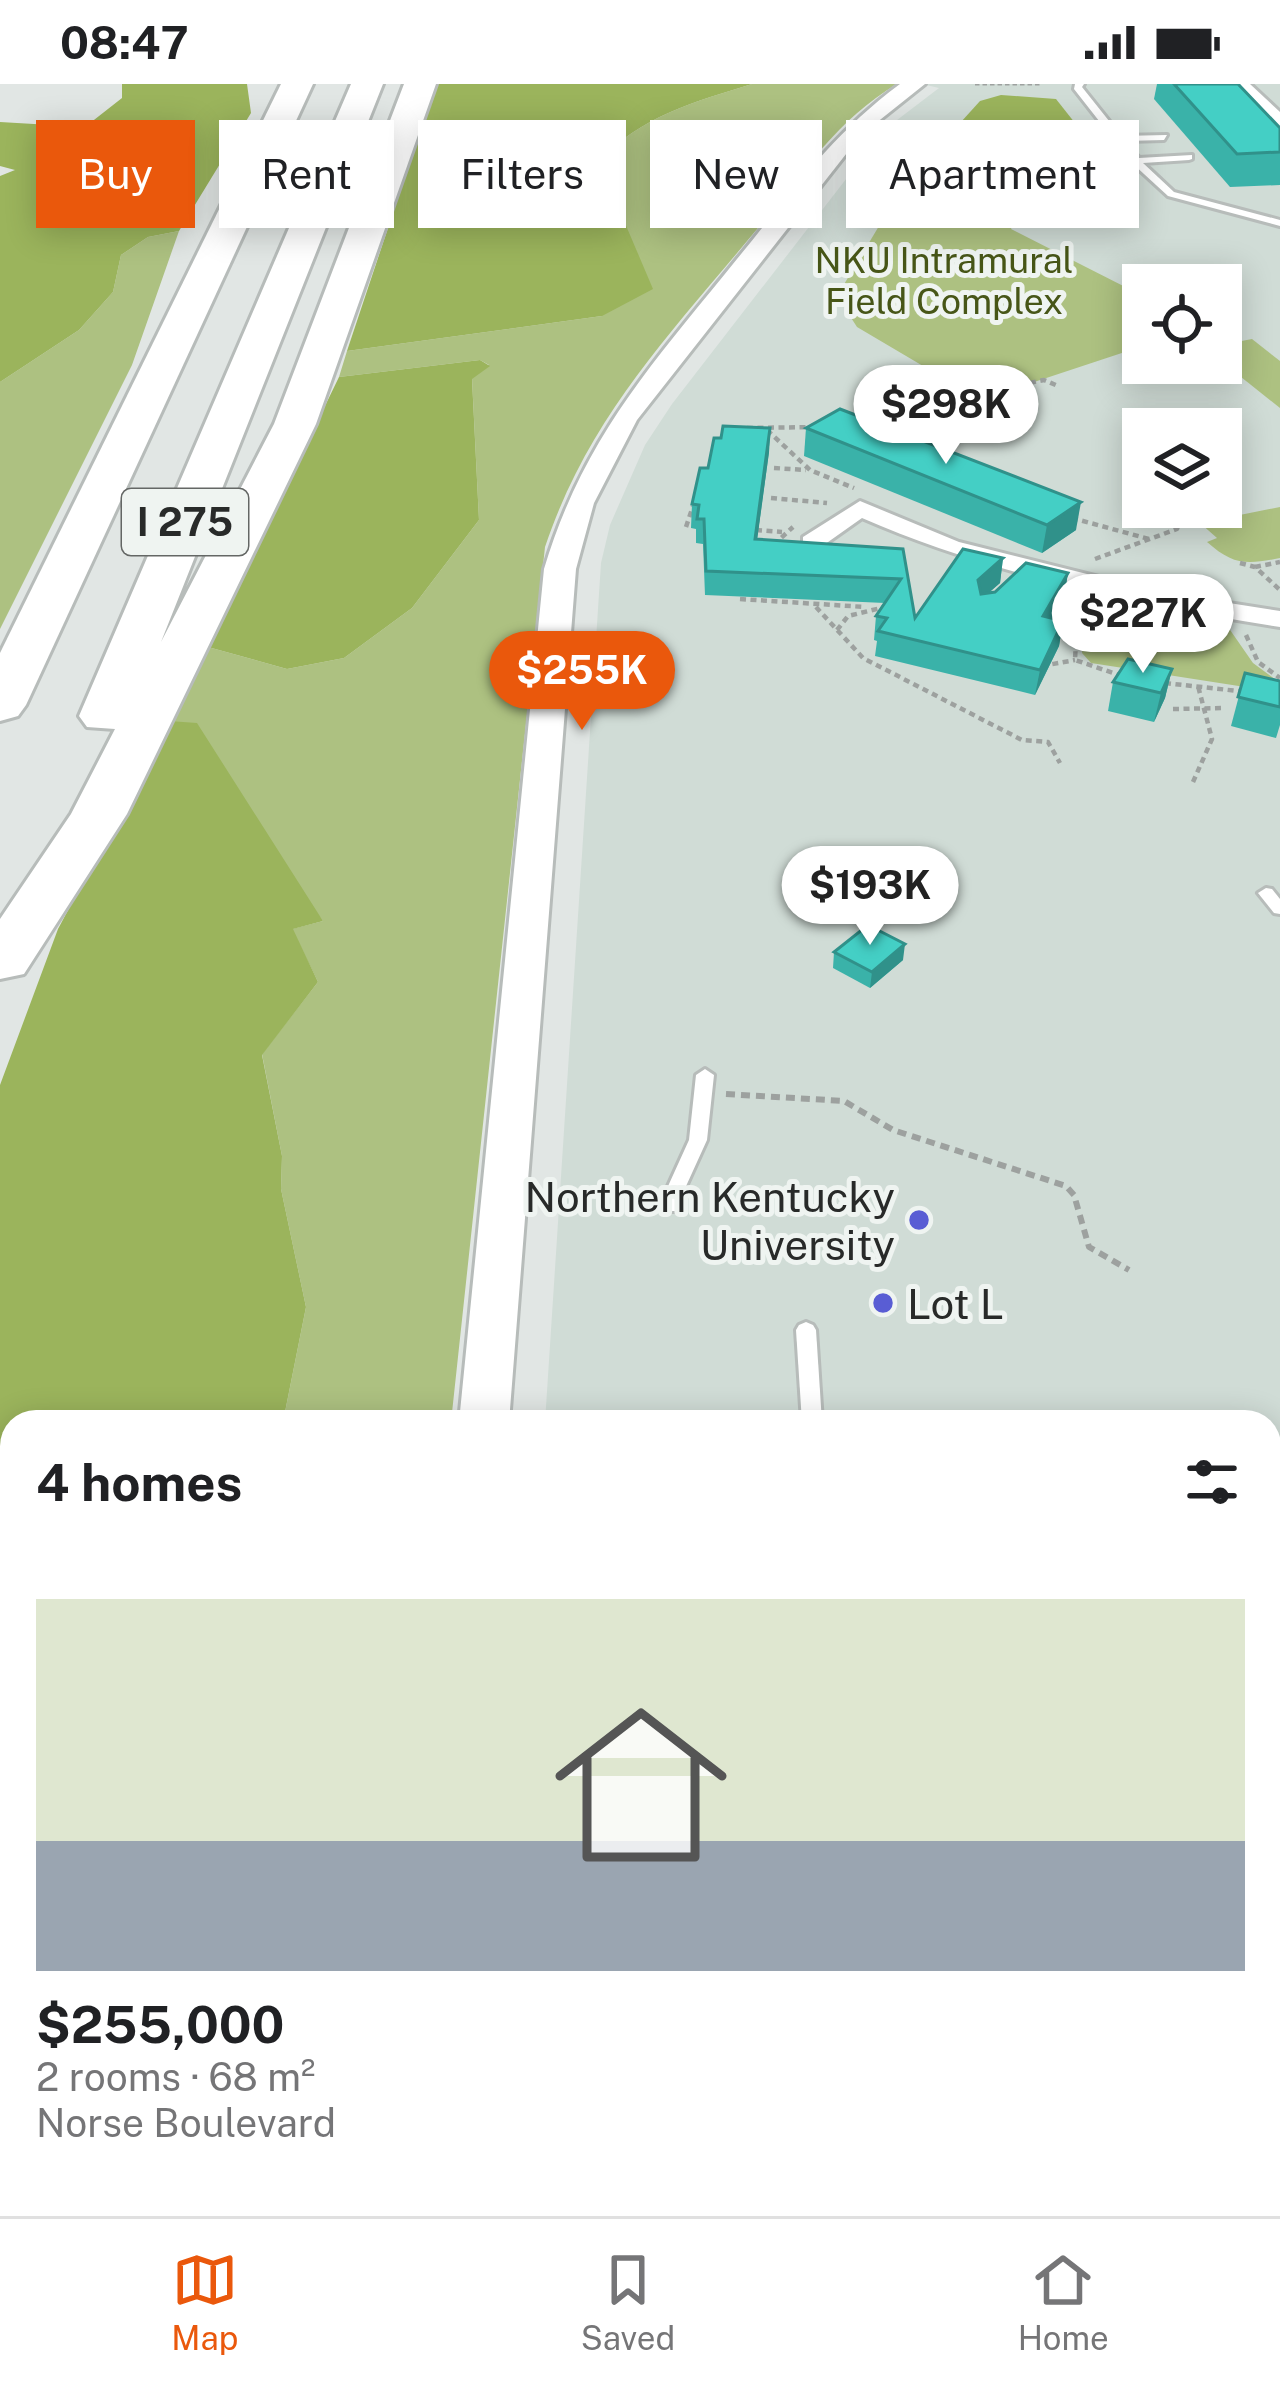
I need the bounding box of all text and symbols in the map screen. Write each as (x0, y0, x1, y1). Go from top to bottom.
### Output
text: 08:47 (60, 16, 189, 69)
chip: Buy (36, 120, 195, 228)
chip: Rent (219, 120, 394, 228)
chip: Filters (418, 120, 626, 228)
chip: New (650, 120, 822, 228)
chip: Apartment (846, 120, 1139, 228)
park label: NKU Intramural Field Complex (814, 239, 1074, 322)
map controls (1122, 264, 1242, 528)
button: locate (1122, 264, 1242, 384)
pin: $298K (862, 365, 1030, 467)
text: $298K (880, 381, 1012, 427)
button: layers (1122, 408, 1242, 528)
road number: I 275 (122, 489, 248, 555)
pin: $227K (1059, 574, 1227, 676)
text: $227K (1079, 590, 1207, 636)
pin: $255K (498, 631, 666, 733)
text: $255K (516, 647, 648, 693)
pin: $193K (786, 846, 954, 948)
text: $193K (809, 862, 931, 908)
place label: Northern Kentucky University (525, 1172, 895, 1269)
marker: Northern Kentucky University (906, 1207, 932, 1233)
place label: Lot L (907, 1279, 1004, 1328)
marker: Lot L (870, 1290, 896, 1316)
icon: filters (1179, 1449, 1245, 1515)
text: 4 homes (36, 1453, 242, 1512)
icon: home (533, 1677, 749, 1893)
text: $255,000 (36, 1995, 284, 2054)
text: 2 rooms · 68 m² (36, 2054, 315, 2100)
text: Norse Boulevard (36, 2100, 336, 2146)
tab: Map (171, 2247, 238, 2357)
tab: Saved (581, 2247, 675, 2357)
tab: Home (1018, 2247, 1109, 2357)

